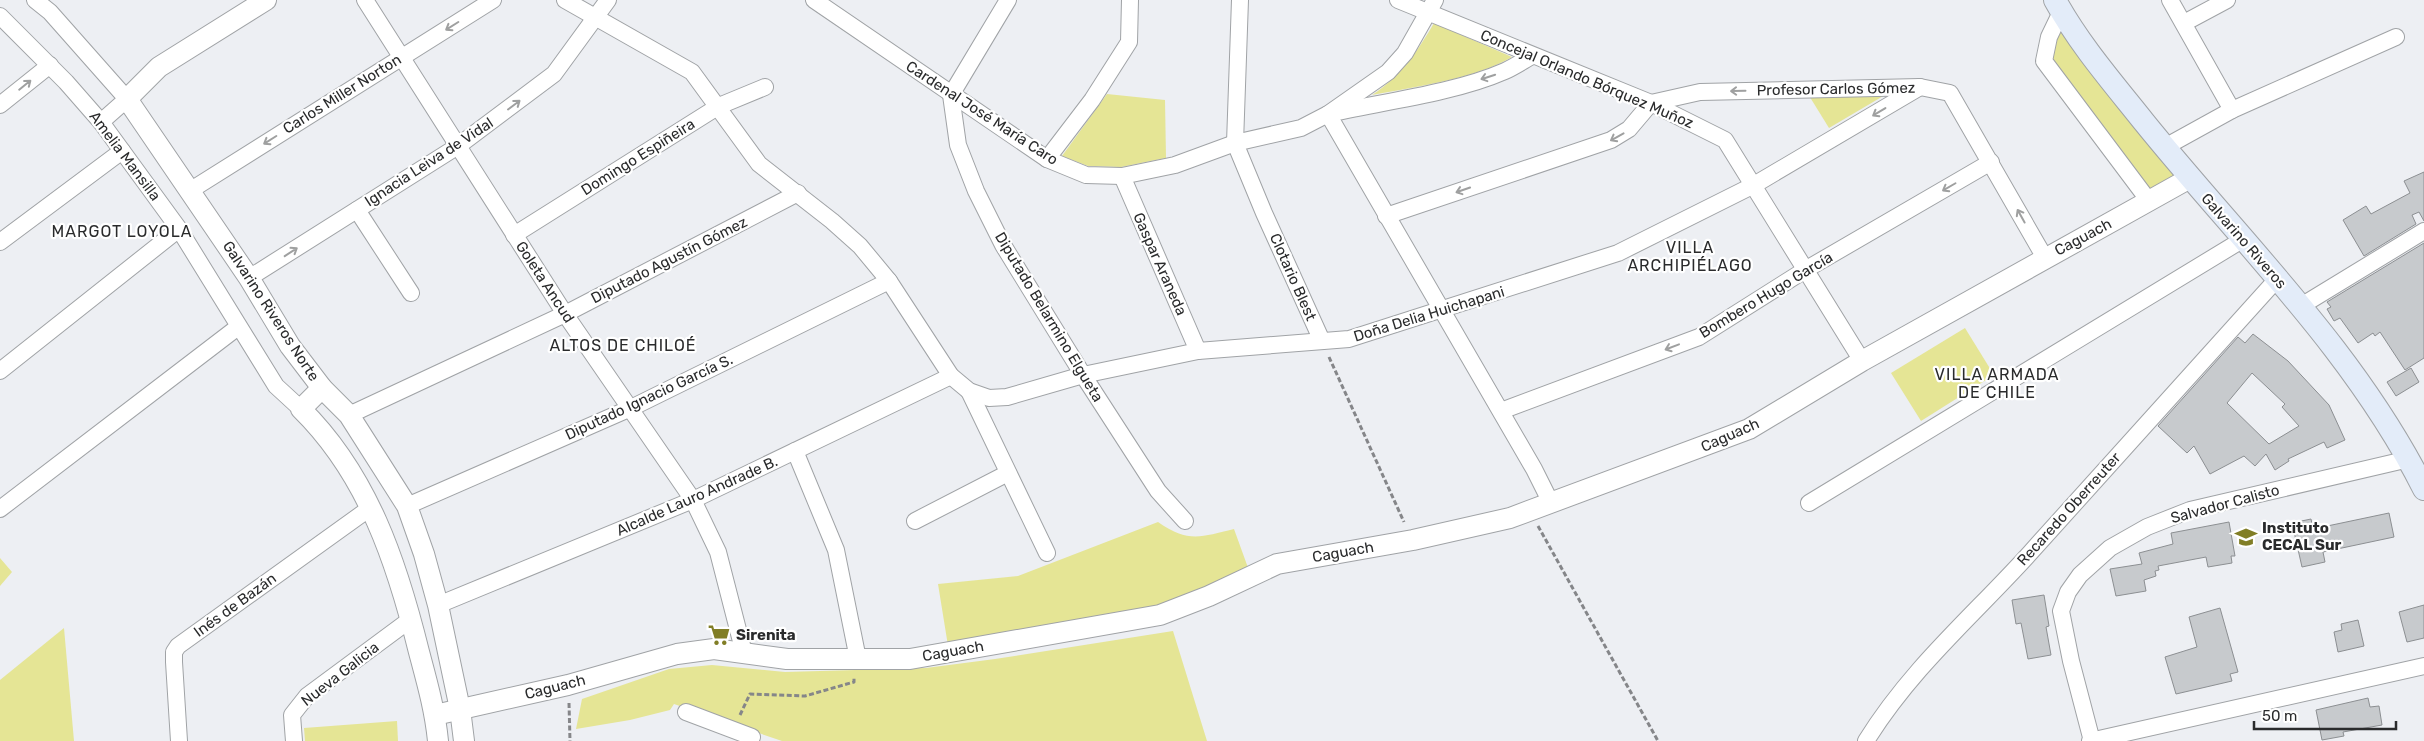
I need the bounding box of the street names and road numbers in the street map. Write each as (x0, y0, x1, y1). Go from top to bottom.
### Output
street label: Concejal Orlando Bórquez Muñoz (1478, 26, 1697, 132)
street label: Carlos Miller Norton (280, 50, 404, 138)
street label: Cardenal José María Caro (903, 57, 1061, 169)
street label: Profesor Carlos Gómez (1756, 79, 1916, 99)
street label: Amelia Mansilla (86, 108, 164, 204)
street label: Ignacia Leiva de Vidal (361, 114, 497, 210)
street label: Domingo Espiñeira (578, 115, 698, 199)
street label: Galvarino Riveros (2198, 189, 2291, 293)
street label: Gaspar Araneda (1129, 210, 1191, 318)
street label: Diputado Agustín Gómez (588, 213, 750, 307)
street label: Caguach (2051, 215, 2115, 259)
street label: Diputado Belarmino Elgueta (991, 229, 1107, 405)
street label: Clotario Blest (1266, 231, 1320, 323)
street label: Galvarino Riveros Norte (219, 238, 323, 384)
street label: Goleta Ancud (512, 238, 578, 326)
street label: Bombero Hugo García (1696, 248, 1836, 342)
street label: Doña Delia Huichapani (1351, 282, 1507, 346)
street label: Diputado Ignacio García S. (562, 350, 736, 444)
street label: Caguach (1698, 414, 1762, 456)
street label: Recaredo Oberreuter (2013, 449, 2125, 569)
street label: Alcalde Lauro Andrade B. (614, 452, 780, 540)
street label: Salvador Calisto (2169, 481, 2281, 527)
street label: Caguach (1311, 538, 1375, 566)
street label: Inés de Bazán (190, 569, 280, 641)
street label: Caguach (921, 637, 985, 665)
street label: Nueva Galicia (298, 638, 382, 710)
street label: Caguach (523, 671, 587, 703)

